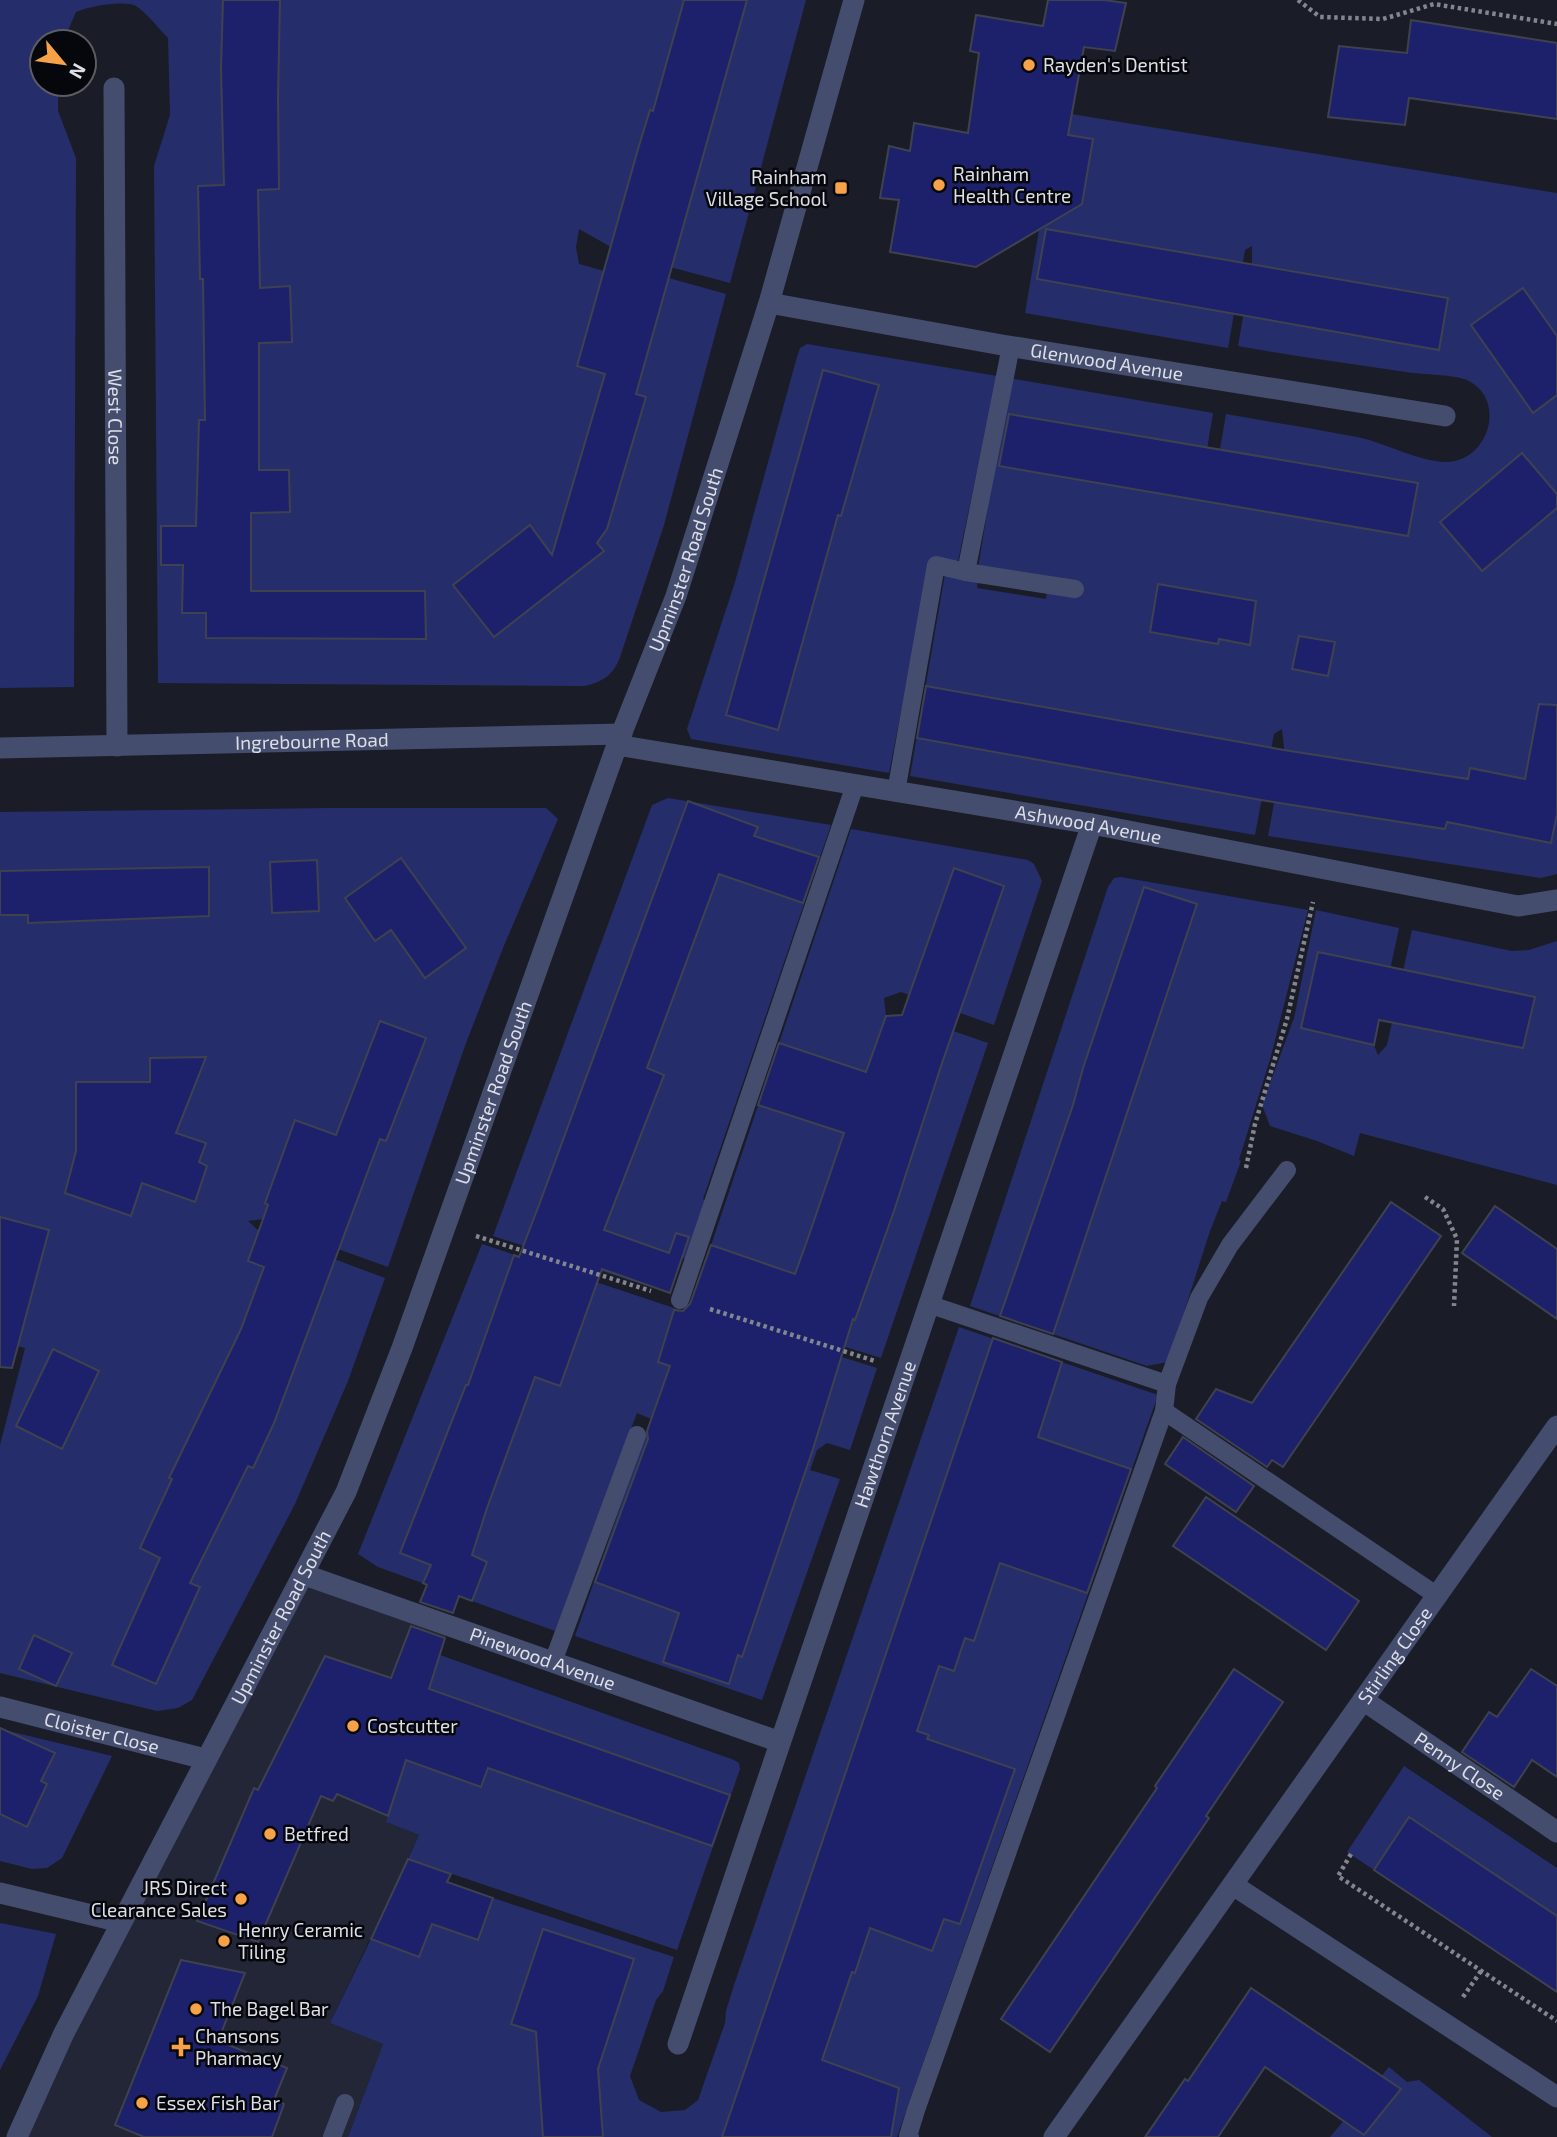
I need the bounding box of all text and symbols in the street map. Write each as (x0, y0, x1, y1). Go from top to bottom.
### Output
north arrow (28, 28, 98, 98)
place label: Rayden's Dentist (1043, 53, 1188, 76)
marker: Rayden's Dentist (1021, 57, 1037, 73)
text: N (65, 60, 92, 83)
place label: Rainham Health Centre (953, 162, 1071, 207)
place label: Rainham Village School (706, 165, 827, 210)
marker: Rainham Health Centre (931, 177, 947, 193)
marker: Rainham Village School (833, 180, 849, 196)
street label: Glenwood Avenue (1029, 338, 1185, 385)
street label: West Close (104, 369, 128, 465)
street label: Upminster Road South (643, 464, 727, 655)
street label: Ingrebourne Road (235, 727, 389, 754)
street label: Ashwood Avenue (1014, 799, 1164, 848)
street label: Upminster Road South (449, 997, 536, 1187)
street label: Hawthorn Avenue (849, 1357, 920, 1511)
street label: Upminster Road South (225, 1526, 335, 1708)
street label: Stirling Close (1352, 1602, 1437, 1708)
street label: Pinewood Avenue (467, 1622, 619, 1694)
street label: Cloister Close (42, 1707, 162, 1758)
place label: Costcutter (367, 1714, 458, 1737)
marker: Costcutter (345, 1718, 361, 1734)
street label: Penny Close (1410, 1727, 1510, 1804)
place label: Betfred (284, 1822, 349, 1845)
marker: Betfred (262, 1826, 278, 1842)
place label: JRS Direct Clearance Sales (91, 1876, 227, 1921)
marker: JRS Direct Clearance Sales (233, 1891, 249, 1907)
place label: Henry Ceramic Tiling (238, 1918, 363, 1963)
marker: Henry Ceramic Tiling (216, 1933, 232, 1949)
place label: The Bagel Bar (210, 1997, 329, 2020)
marker: The Bagel Bar (188, 2001, 204, 2017)
place label: Chansons Pharmacy (195, 2024, 282, 2069)
marker: Chansons Pharmacy (173, 2039, 189, 2055)
place label: Essex Fish Bar (156, 2091, 281, 2114)
marker: Essex Fish Bar (134, 2095, 150, 2111)

